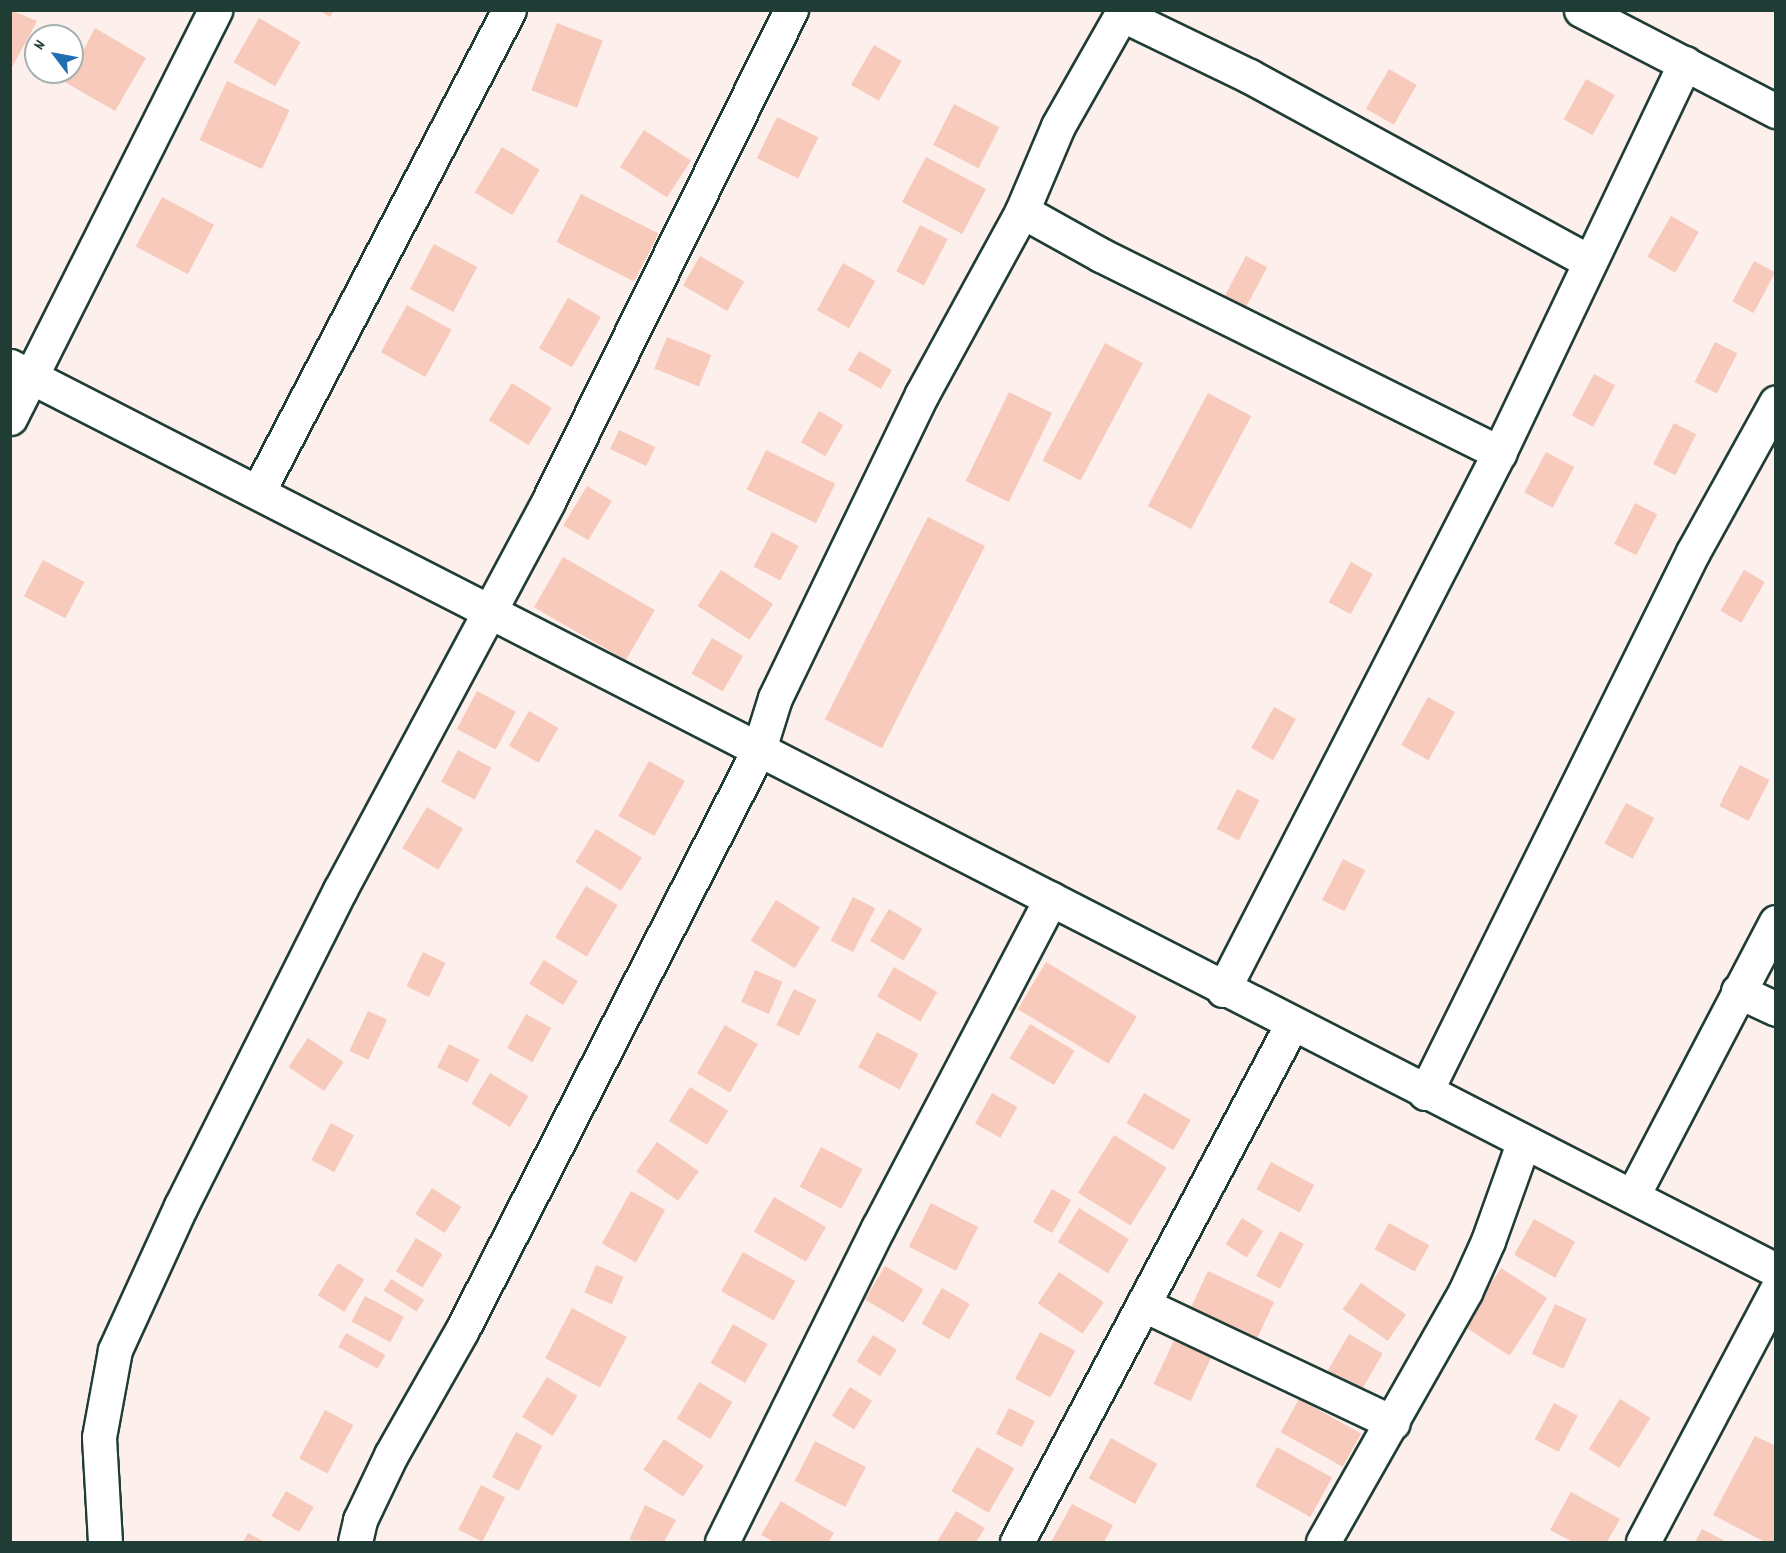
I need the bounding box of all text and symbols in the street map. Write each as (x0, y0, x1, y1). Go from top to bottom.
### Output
north arrow (24, 24, 84, 84)
text: N (28, 36, 52, 55)

